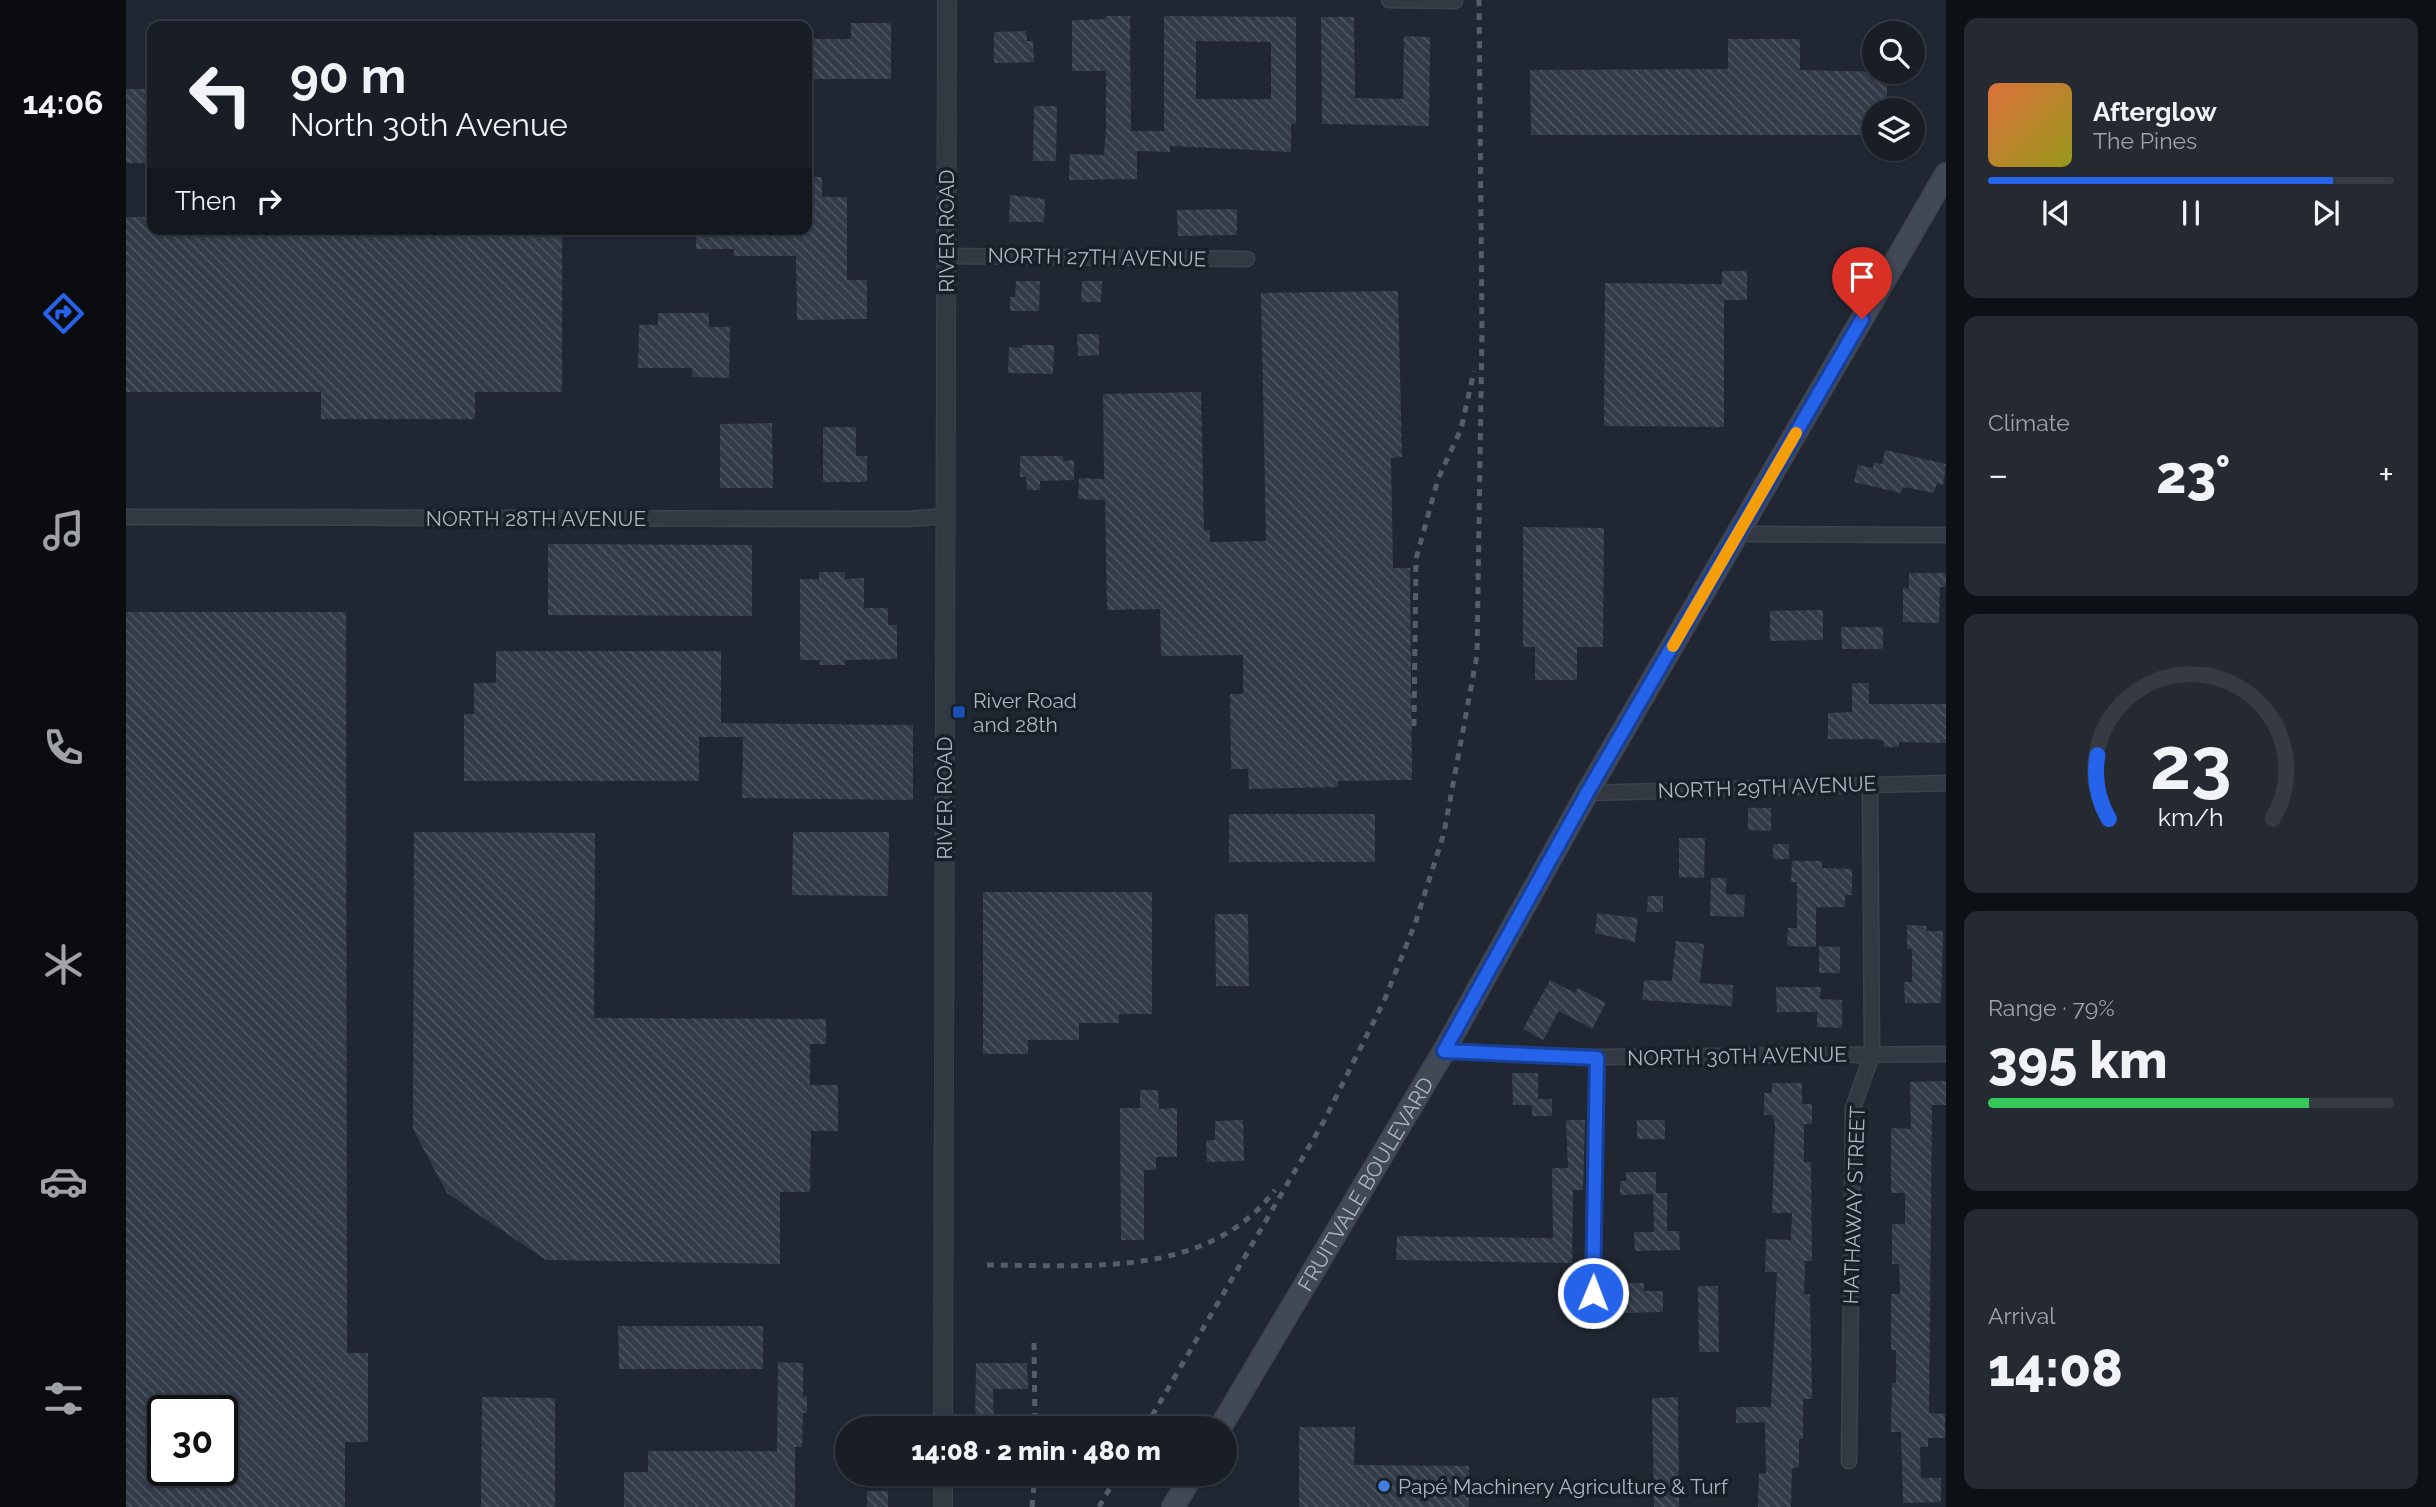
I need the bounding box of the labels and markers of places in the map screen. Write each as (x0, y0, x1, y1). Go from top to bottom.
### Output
pin (1832, 247, 1892, 319)
place label: River Road and 28th (973, 688, 1077, 737)
marker: River Road and 28th (951, 704, 967, 720)
place label: Papé Machinery Agriculture & Turf (1398, 1474, 1729, 1499)
marker: Papé Machinery Agriculture & Turf (1376, 1478, 1392, 1494)

